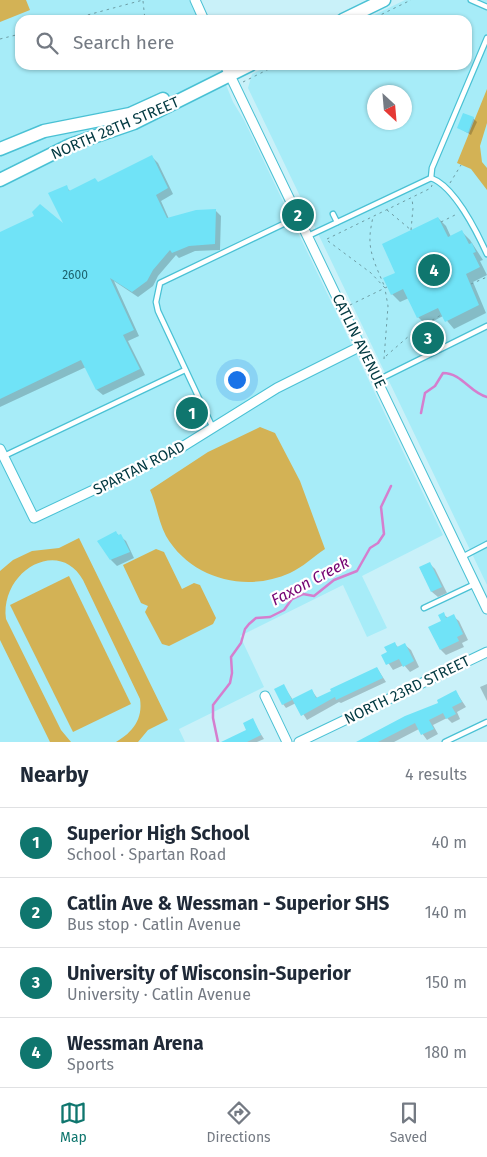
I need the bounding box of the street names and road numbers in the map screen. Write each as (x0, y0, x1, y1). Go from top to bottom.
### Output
street label: NORTH 28TH STREET (48, 93, 182, 163)
street label: CATLIN AVENUE (328, 291, 390, 391)
street label: SPARTAN ROAD (90, 437, 188, 499)
street label: NORTH 23RD STREET (341, 652, 473, 728)

